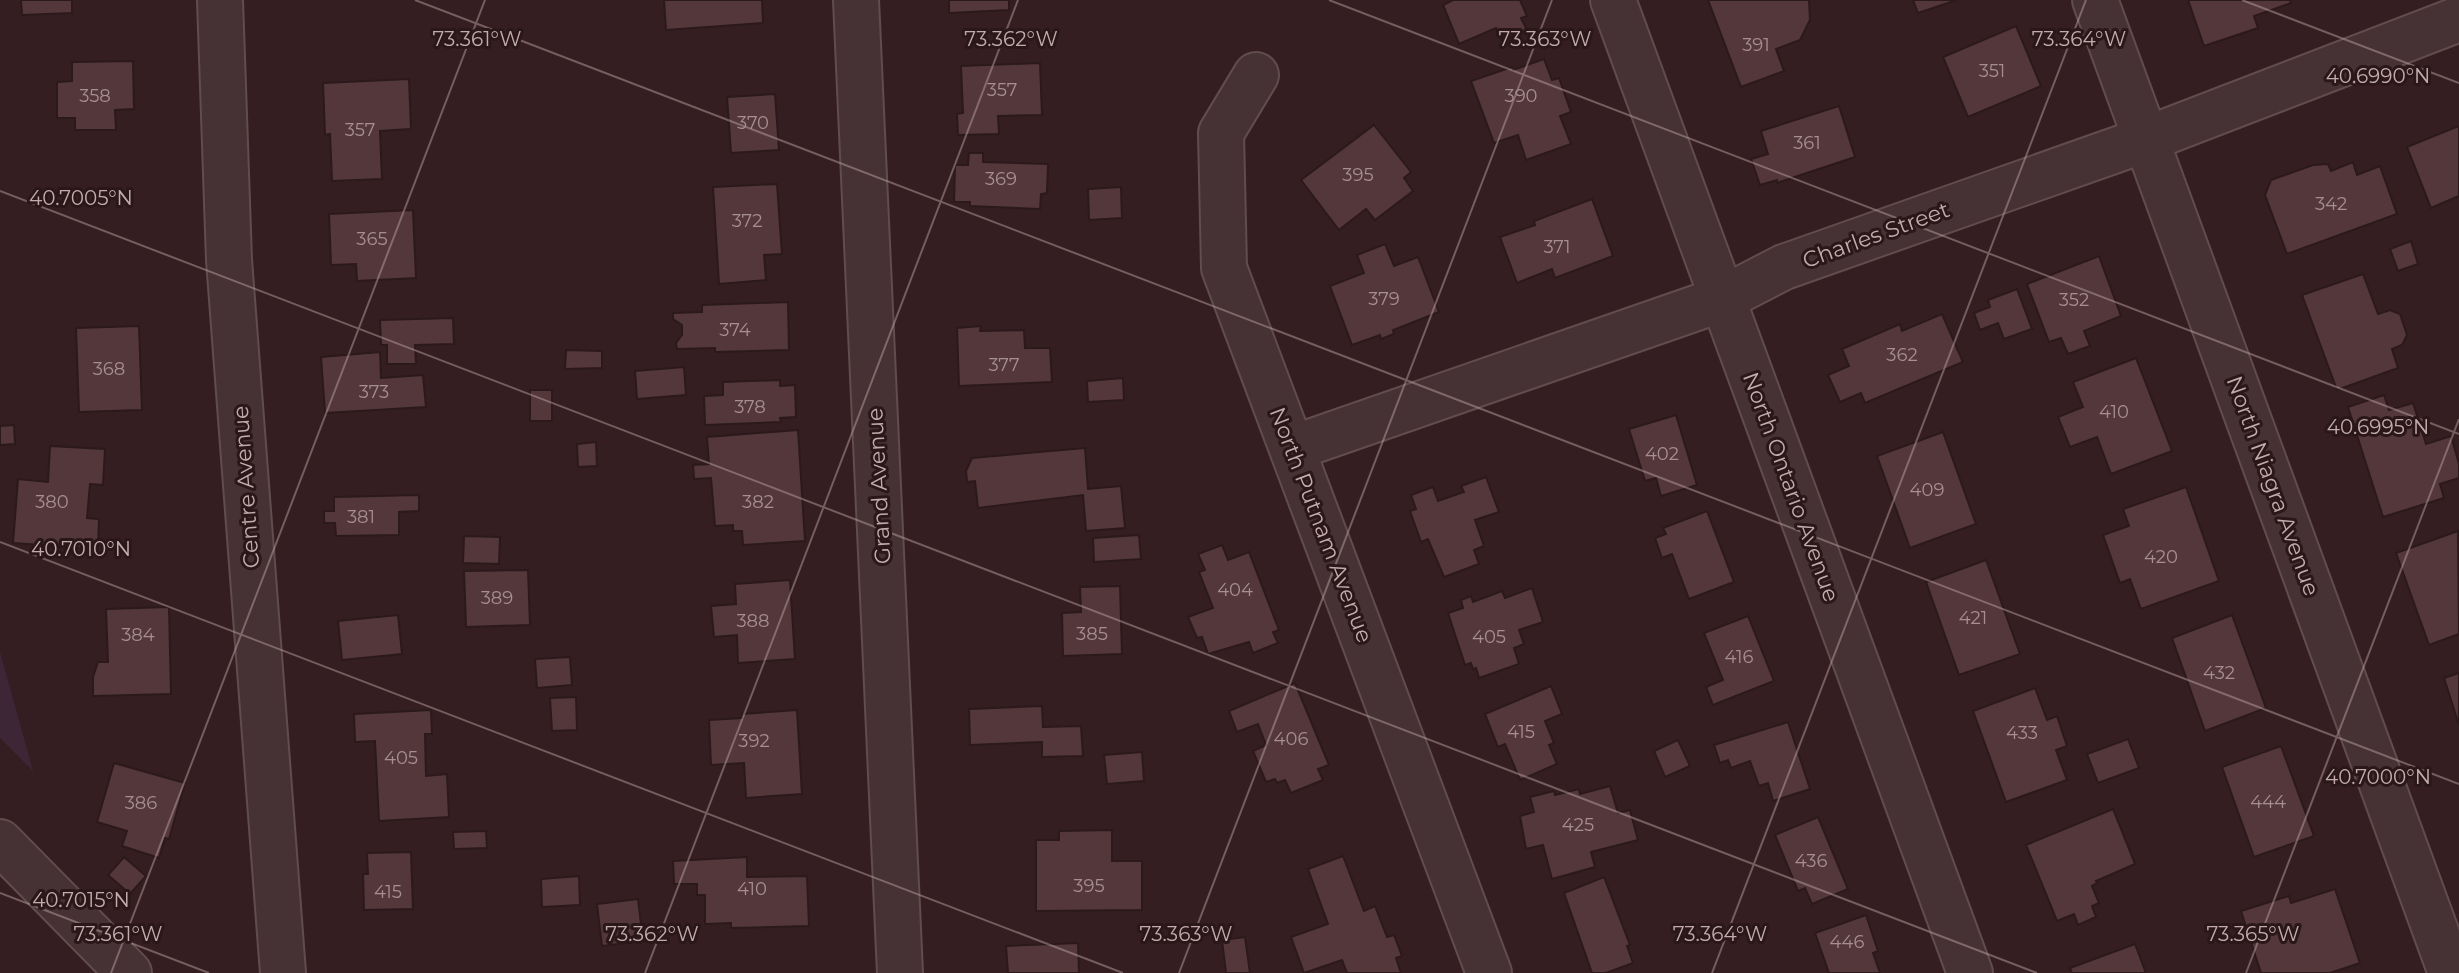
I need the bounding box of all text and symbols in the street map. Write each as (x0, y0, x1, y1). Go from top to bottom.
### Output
text: 73.361°W (432, 27, 522, 51)
text: 73.362°W (964, 27, 1058, 51)
text: 73.363°W (1499, 27, 1591, 51)
text: 73.364°W (2032, 27, 2126, 51)
house number: 391 (1742, 34, 1770, 56)
house number: 351 (1979, 60, 2005, 82)
text: 40.6990°N (2326, 64, 2430, 88)
house number: 357 (987, 79, 1017, 101)
house number: 358 (79, 85, 111, 107)
house number: 390 (1504, 85, 1538, 107)
house number: 370 (737, 112, 769, 134)
house number: 357 (345, 119, 375, 141)
house number: 361 (1793, 132, 1821, 154)
house number: 395 (1342, 164, 1374, 186)
house number: 369 (985, 168, 1017, 190)
text: 40.7005°N (29, 186, 133, 210)
house number: 342 (2315, 193, 2347, 215)
street label: Charles Street (1799, 196, 1953, 274)
house number: 372 (732, 210, 762, 232)
house number: 365 (356, 228, 388, 250)
house number: 371 (1543, 236, 1571, 258)
house number: 379 (1368, 288, 1400, 310)
house number: 352 (2059, 289, 2089, 311)
house number: 374 (719, 319, 751, 341)
house number: 362 (1886, 344, 1918, 366)
house number: 377 (988, 354, 1020, 376)
house number: 368 (93, 358, 125, 380)
street label: North Ontario Avenue (1737, 369, 1845, 605)
street label: North Niagra Avenue (2221, 372, 2325, 600)
house number: 373 (359, 381, 389, 403)
house number: 378 (734, 396, 766, 418)
house number: 410 (2099, 401, 2129, 423)
street label: North Putnam Avenue (1264, 404, 1378, 646)
street label: Centre Avenue (227, 405, 265, 569)
street label: Grand Avenue (861, 407, 897, 565)
text: 40.6995°N (2327, 415, 2429, 439)
house number: 402 (1645, 443, 1679, 465)
house number: 409 (1910, 479, 1944, 501)
house number: 380 (35, 491, 69, 513)
house number: 382 (742, 491, 774, 513)
house number: 381 (347, 506, 375, 528)
text: 40.7010°N (31, 537, 131, 561)
house number: 420 (2144, 546, 2178, 568)
house number: 404 (1217, 579, 1253, 601)
house number: 389 (481, 587, 513, 609)
house number: 421 (1959, 607, 1987, 629)
house number: 388 (736, 610, 770, 632)
house number: 385 (1076, 623, 1108, 645)
house number: 384 (121, 624, 155, 646)
house number: 405 (1472, 626, 1506, 648)
house number: 416 (1725, 646, 1753, 668)
house number: 432 (2203, 662, 2235, 684)
house number: 415 (1507, 721, 1535, 743)
house number: 433 (2006, 722, 2038, 744)
house number: 406 (1274, 728, 1308, 750)
house number: 392 (738, 730, 770, 752)
house number: 405 (384, 747, 418, 769)
text: 40.7000°N (2325, 765, 2431, 789)
house number: 444 (2250, 791, 2286, 813)
house number: 386 (125, 792, 157, 814)
house number: 425 (1562, 814, 1594, 836)
house number: 436 (1795, 850, 1827, 872)
house number: 395 (1073, 875, 1105, 897)
house number: 410 (737, 878, 767, 900)
house number: 415 (374, 881, 402, 903)
text: 40.7015°N (32, 888, 130, 912)
text: 73.361°W (73, 922, 163, 946)
text: 73.362°W (605, 922, 699, 946)
text: 73.363°W (1140, 922, 1232, 946)
text: 73.364°W (1673, 922, 1767, 946)
text: 73.365°W (2207, 922, 2299, 946)
house number: 446 (1830, 931, 1864, 953)

